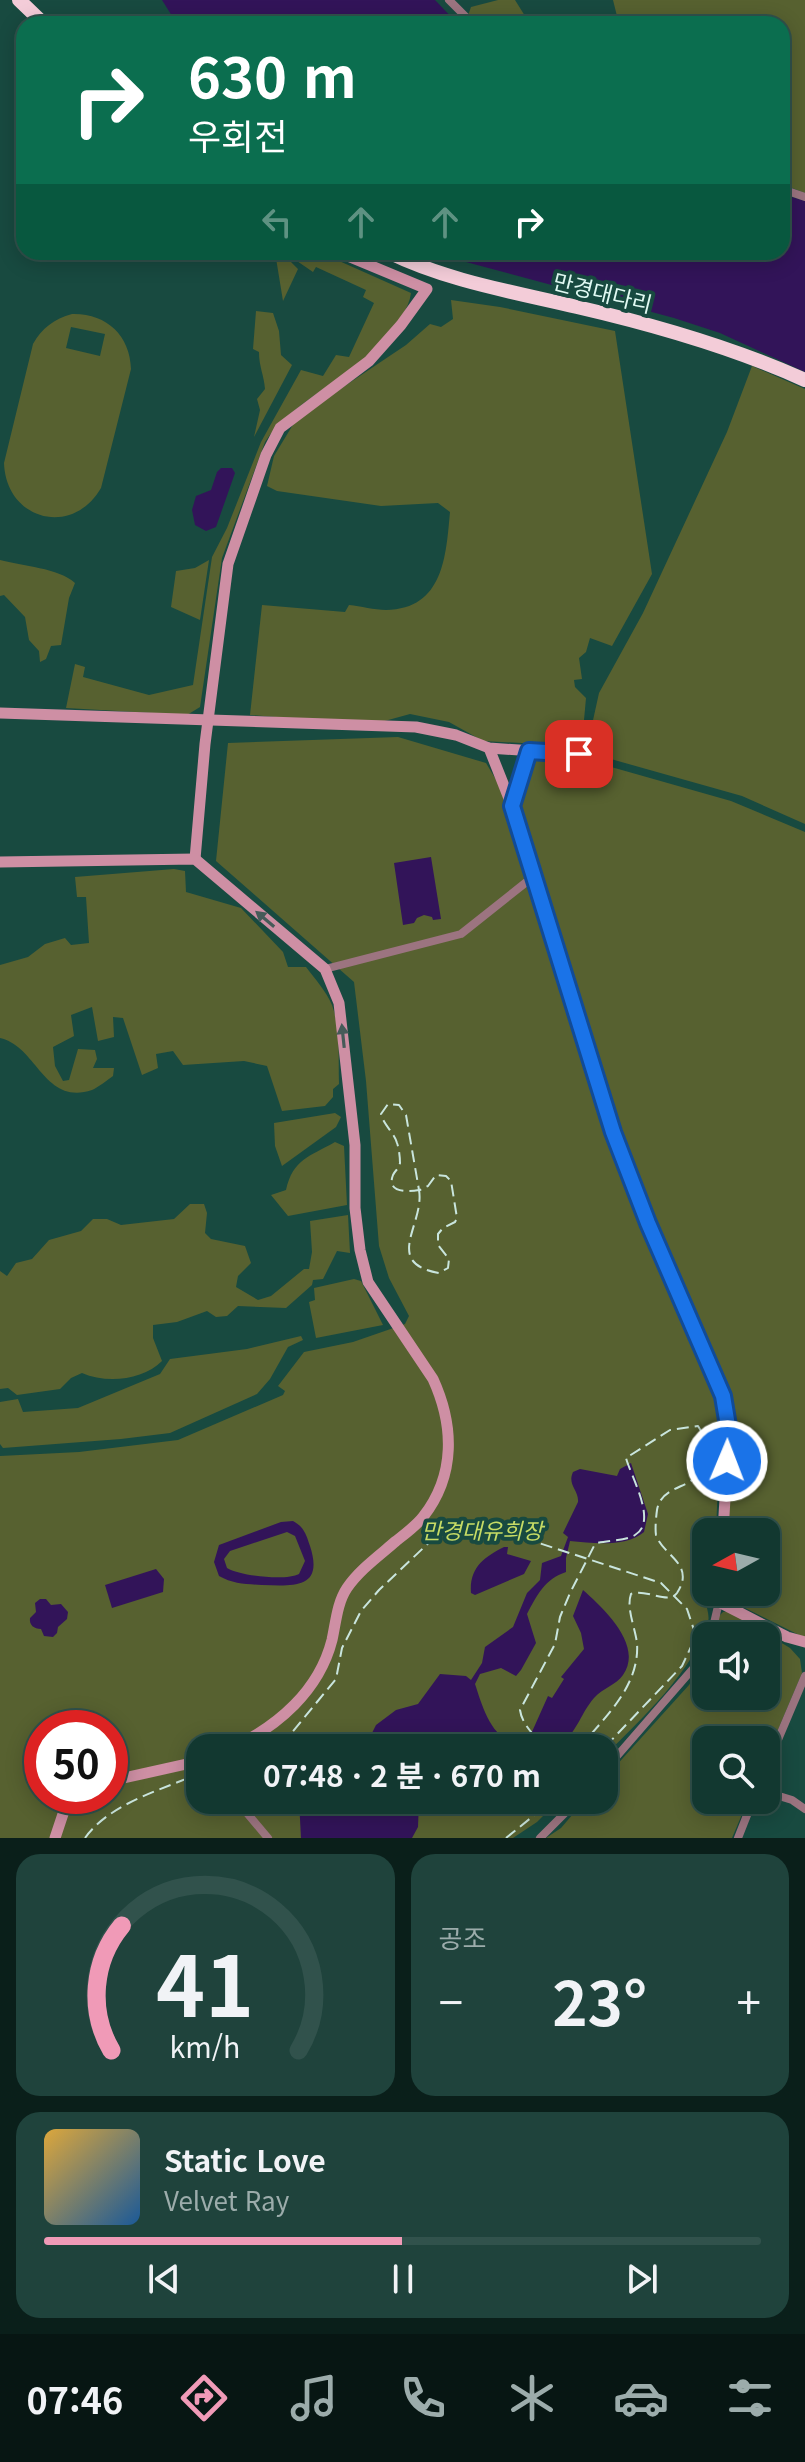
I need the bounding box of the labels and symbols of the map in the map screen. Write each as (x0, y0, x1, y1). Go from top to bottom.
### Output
street label: 만경대다리 (550, 263, 656, 319)
pin (545, 720, 613, 788)
one-way arrow (256, 911, 276, 928)
one-way arrow (337, 1023, 350, 1048)
position arrow (685, 1419, 769, 1503)
park label: 만경대유희장 (421, 1513, 545, 1545)
north arrow (692, 1518, 780, 1606)
speed limit sign: 50 (24, 1710, 128, 1814)

